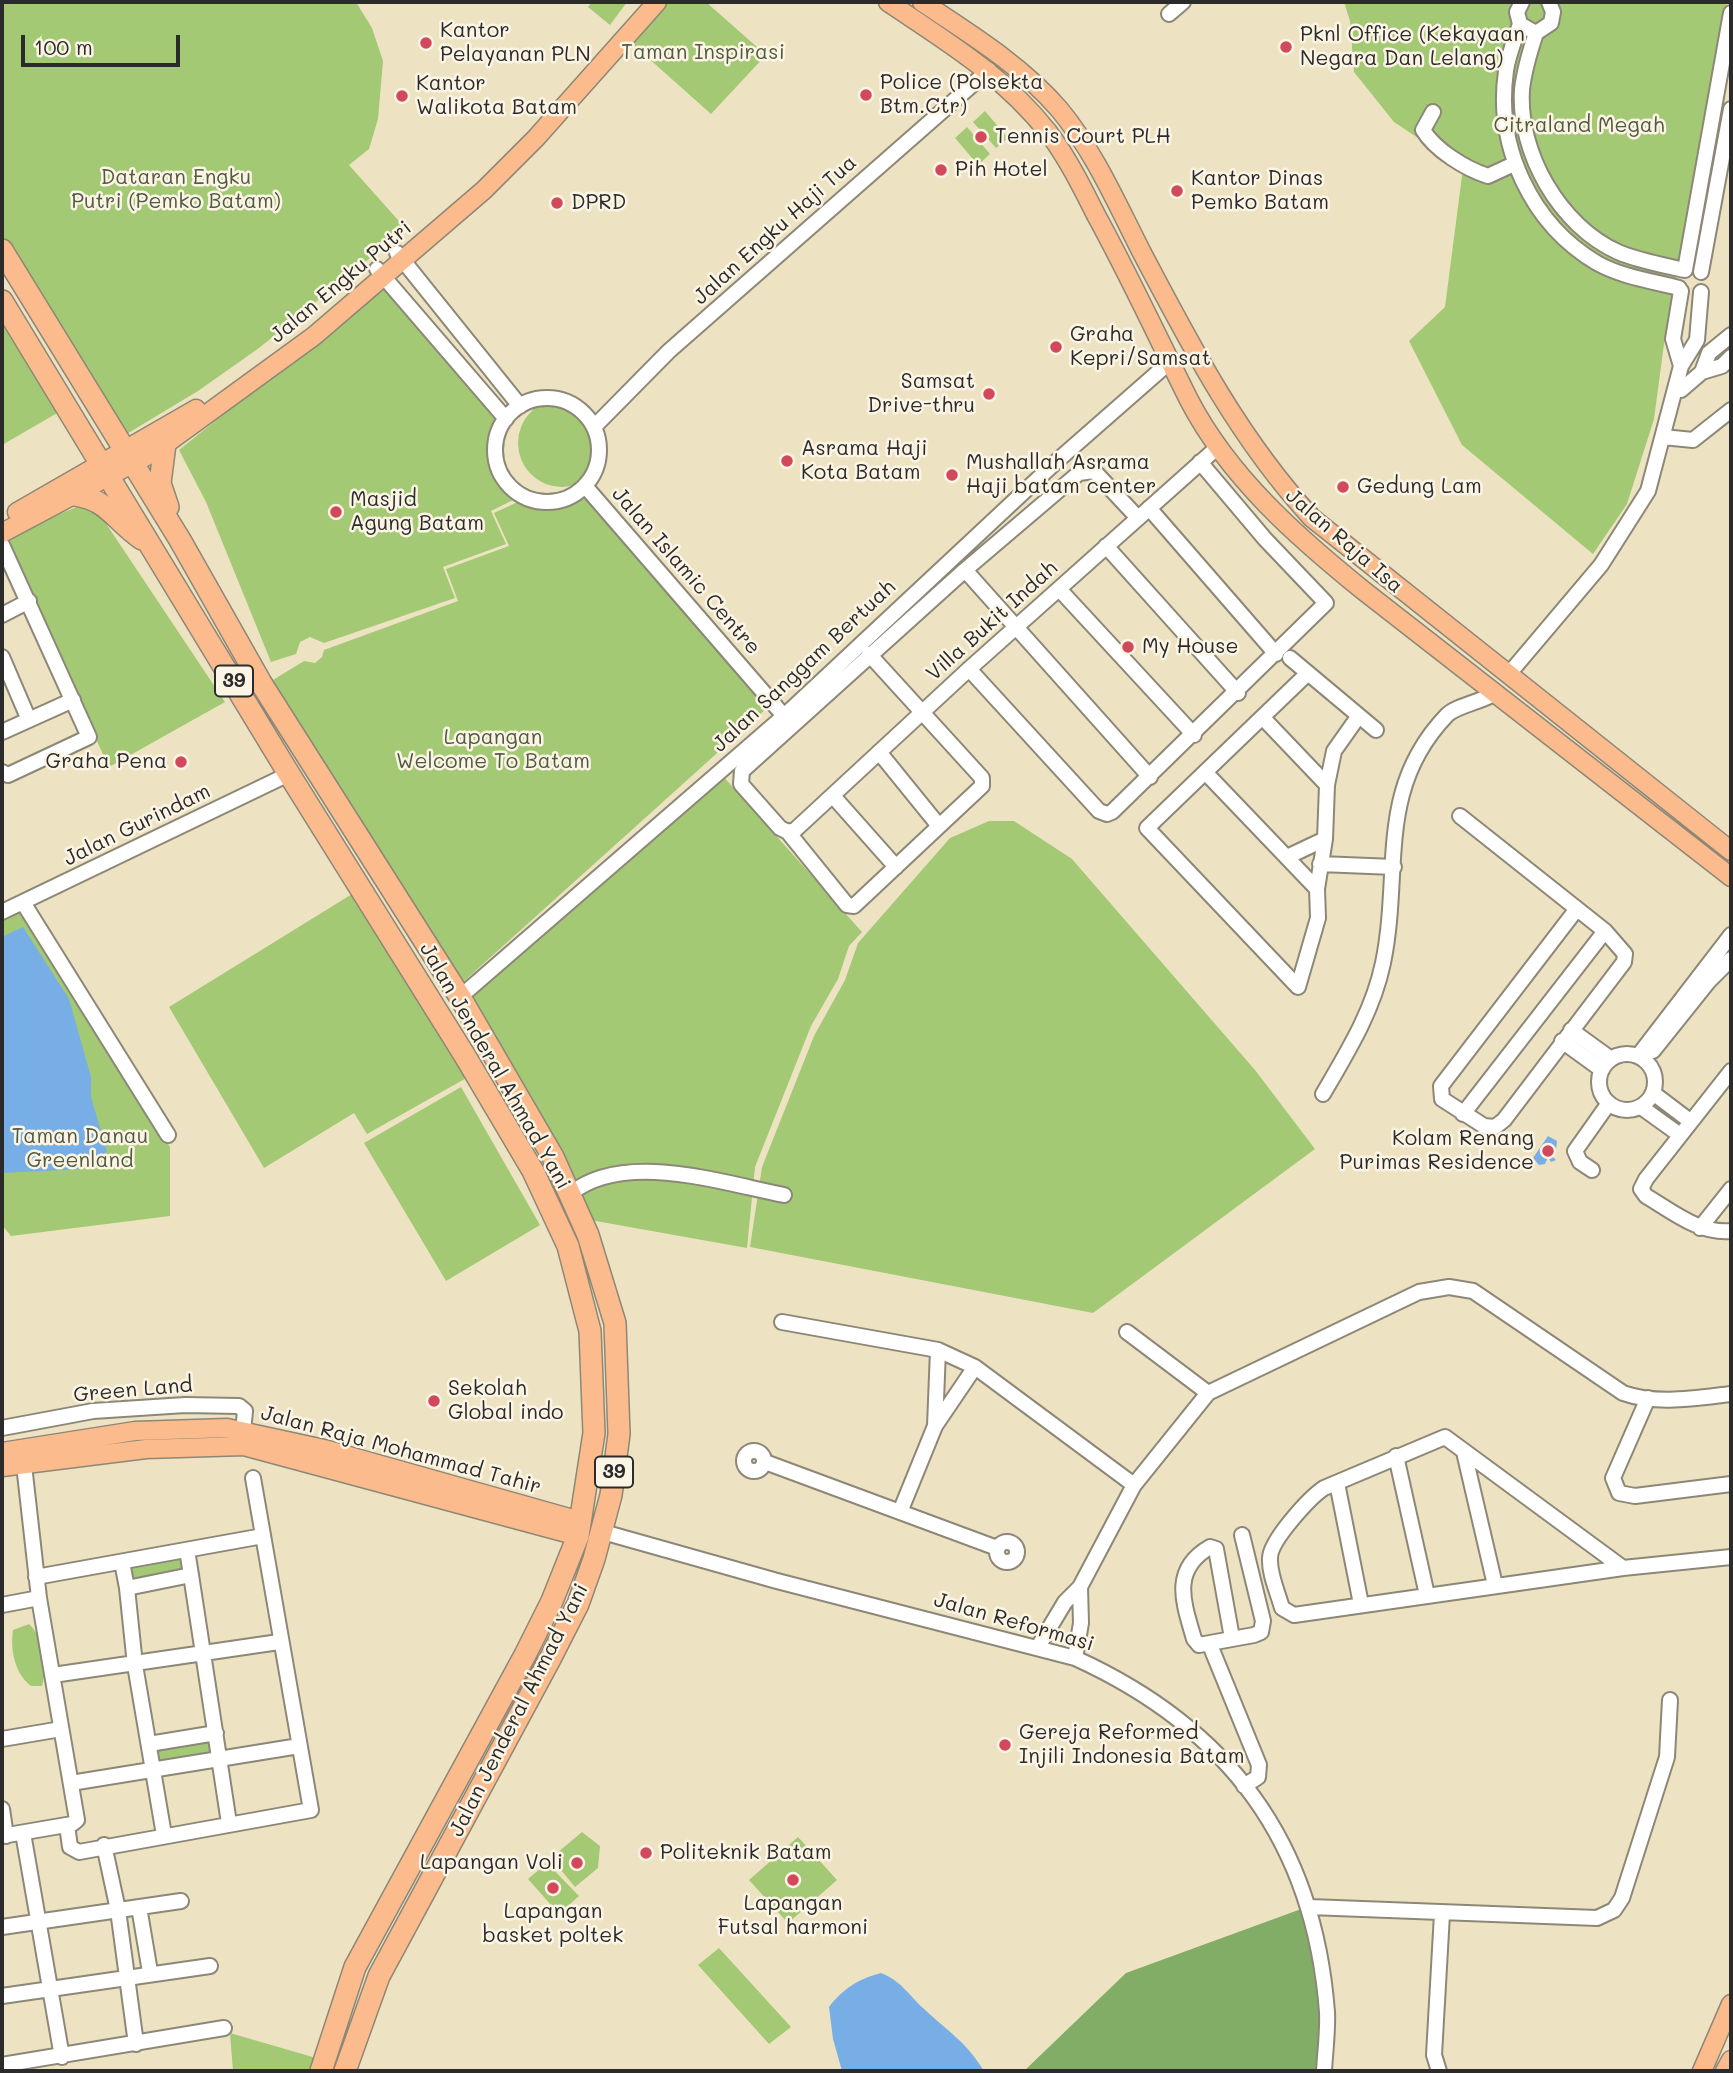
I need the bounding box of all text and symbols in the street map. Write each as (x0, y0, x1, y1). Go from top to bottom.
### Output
place label: Kantor Pelayanan PLN (440, 18, 591, 68)
scale bar (24, 21, 184, 65)
place label: Pknl Office (Kekayaan Negara Dan Lelang) (1300, 22, 1525, 72)
text: 100 m (34, 33, 93, 60)
marker: Kantor Pelayanan PLN (418, 35, 434, 51)
marker: Pknl Office (Kekayaan Negara Dan Lelang) (1278, 39, 1294, 55)
park label: Taman Inspirasi (621, 40, 785, 66)
place label: Police (Polsekta Btm.Ctr) (880, 70, 1043, 120)
place label: Kantor Walikota Batam (416, 71, 577, 121)
marker: Police (Polsekta Btm.Ctr) (858, 87, 874, 103)
marker: Kantor Walikota Batam (394, 88, 410, 104)
park label: Citraland Megah (1493, 113, 1665, 139)
place label: Tennis Court PLH (995, 124, 1171, 150)
marker: Tennis Court PLH (973, 129, 989, 145)
street label: Jalan Engku Haji Tua (688, 150, 862, 310)
place label: Pih Hotel (955, 157, 1048, 183)
marker: Pih Hotel (933, 162, 949, 178)
park label: Dataran Engku Putri (Pemko Batam) (71, 165, 281, 215)
place label: Kantor Dinas Pemko Batam (1191, 166, 1329, 216)
marker: Kantor Dinas Pemko Batam (1169, 183, 1185, 199)
place label: DPRD (571, 190, 626, 216)
marker: DPRD (549, 195, 565, 211)
street label: Jalan Engku Putri (265, 215, 417, 349)
place label: Graha Kepri/Samsat (1070, 322, 1211, 372)
marker: Graha Kepri/Samsat (1048, 339, 1064, 355)
place label: Samsat Drive-thru (868, 369, 975, 419)
marker: Samsat Drive-thru (981, 386, 997, 402)
place label: Asrama Haji Kota Batam (801, 436, 927, 486)
place label: Mushallah Asrama Haji batam center (966, 450, 1156, 500)
marker: Asrama Haji Kota Batam (779, 453, 795, 469)
marker: Mushallah Asrama Haji batam center (944, 467, 960, 483)
place label: Gedung Lam (1357, 474, 1482, 500)
marker: Gedung Lam (1335, 479, 1351, 495)
street label: Jalan Islamic Centre (606, 482, 766, 660)
street label: Jalan Raja Isa (1280, 483, 1408, 599)
place label: Masjid Agung Batam (350, 487, 484, 537)
marker: Masjid Agung Batam (328, 504, 344, 520)
street label: Villa Bukit Indah (921, 556, 1063, 686)
street label: Jalan Sanggam Bertuah (707, 575, 901, 757)
place label: My House (1142, 634, 1239, 660)
marker: My House (1120, 639, 1136, 655)
road number: 39 (215, 666, 253, 696)
park label: Lapangan Welcome To Batam (396, 725, 590, 775)
place label: Graha Pena (46, 749, 167, 775)
marker: Graha Pena (173, 754, 189, 770)
street label: Jalan Gurindam (60, 779, 214, 871)
street label: Jalan Jenderal Ahmad Yani (414, 938, 576, 1194)
park label: Taman Danau Greenland (12, 1124, 148, 1174)
place label: Kolam Renang Purimas Residence (1340, 1126, 1534, 1176)
marker: Kolam Renang Purimas Residence (1540, 1143, 1556, 1159)
street label: Green Land (72, 1372, 194, 1408)
place label: Sekolah Global indo (448, 1376, 564, 1426)
marker: Sekolah Global indo (426, 1393, 442, 1409)
street label: Jalan Raja Mohammad Tahir (258, 1400, 544, 1500)
road number: 39 (595, 1456, 633, 1488)
street label: Jalan Jenderal Ahmad Yani (444, 1579, 594, 1841)
street label: Jalan Reformasi (931, 1587, 1097, 1657)
place label: Gereja Reformed Injili Indonesia Batam (1019, 1720, 1245, 1770)
marker: Gereja Reformed Injili Indonesia Batam (997, 1737, 1013, 1753)
place label: Politeknik Batam (660, 1840, 831, 1866)
marker: Politeknik Batam (638, 1845, 654, 1861)
place label: Lapangan Voli (420, 1850, 563, 1876)
marker: Lapangan Voli (569, 1855, 585, 1871)
marker: Lapangan Futsal harmoni (785, 1872, 801, 1888)
marker: Lapangan basket poltek (545, 1880, 561, 1896)
place label: Lapangan Futsal harmoni (718, 1891, 868, 1941)
place label: Lapangan basket poltek (483, 1899, 623, 1949)

